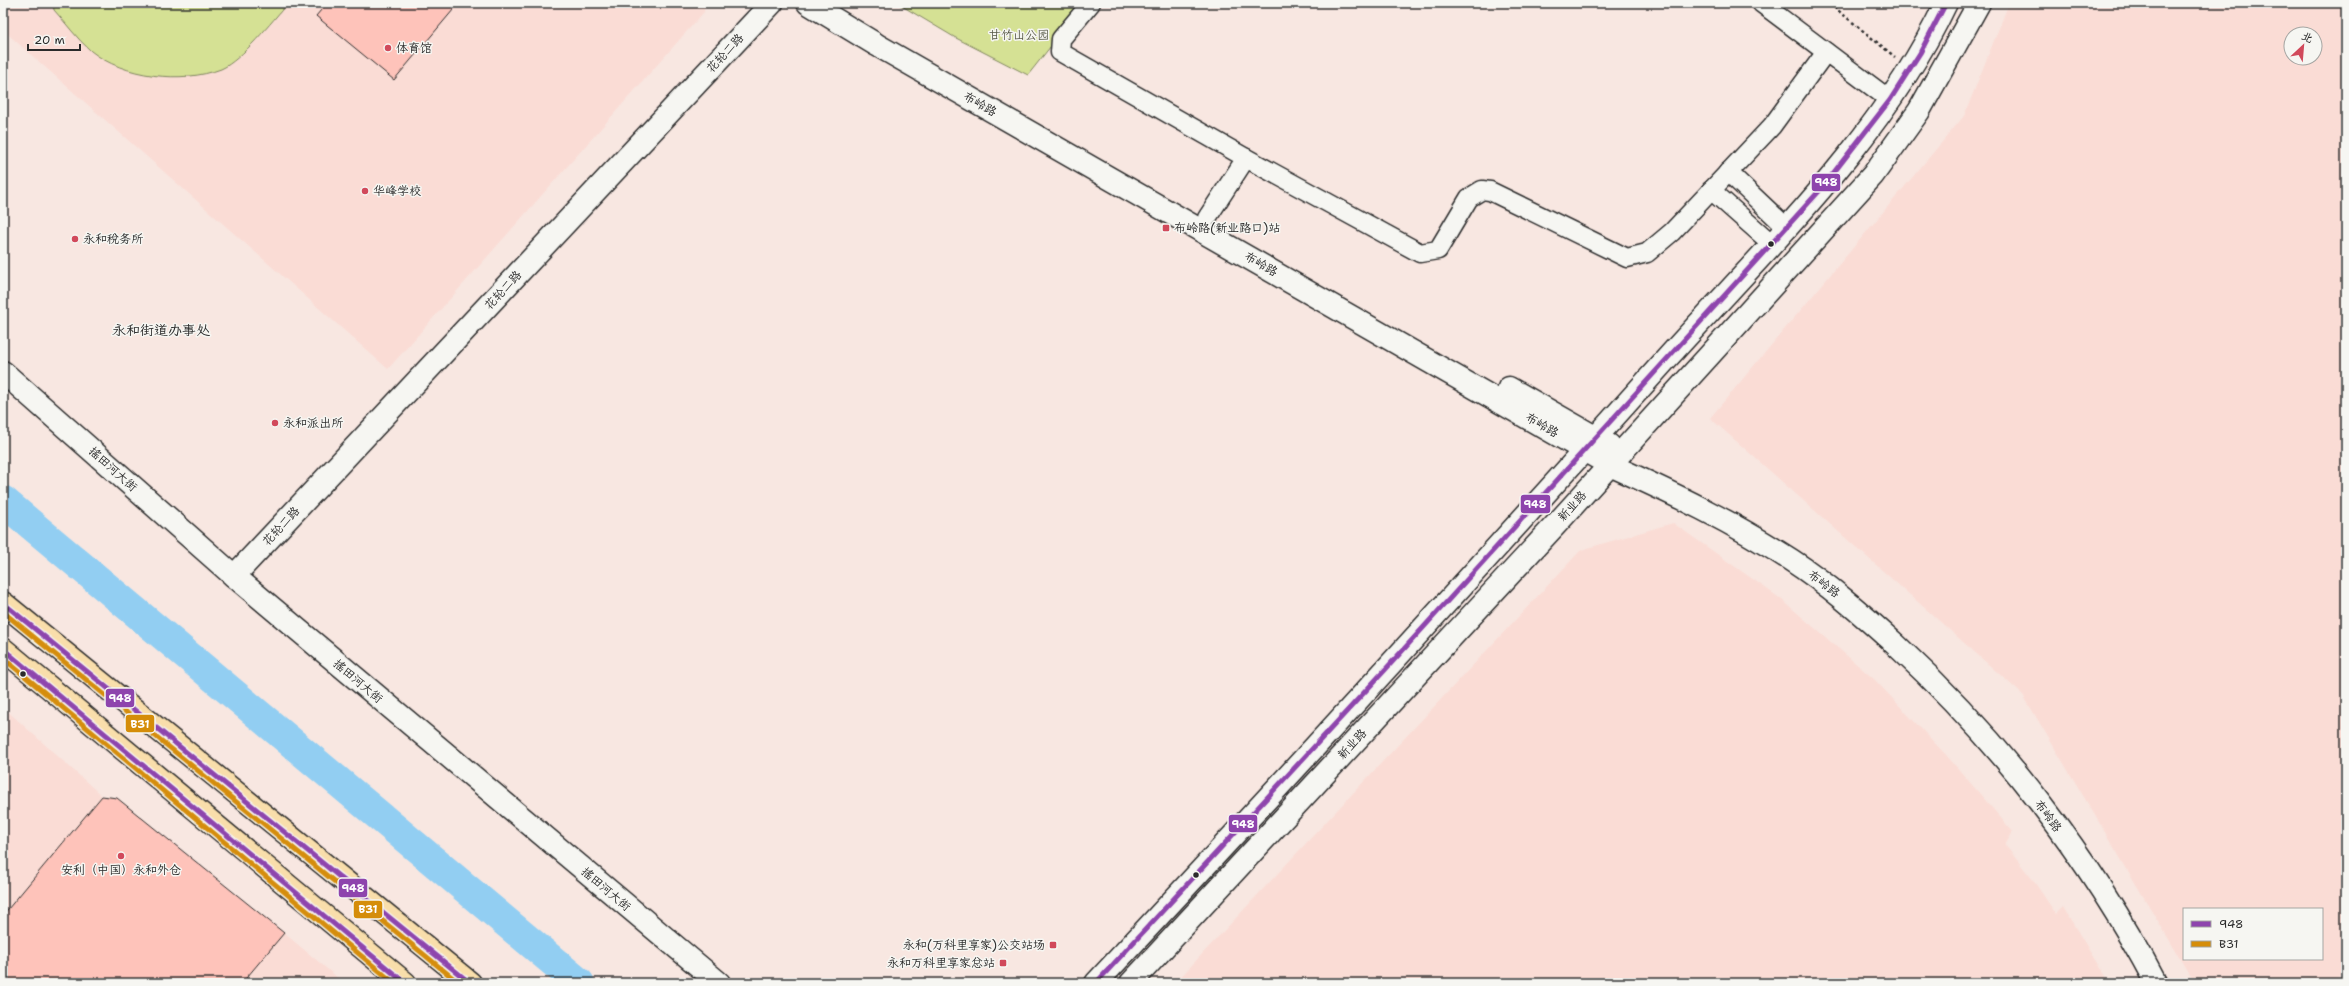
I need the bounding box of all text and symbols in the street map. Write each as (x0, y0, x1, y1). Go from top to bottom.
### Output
scale bar (28, 26, 80, 52)
north arrow (2283, 26, 2323, 66)
park label: 甘竹山公园 (989, 27, 1049, 43)
text: 北 (2299, 28, 2315, 47)
street label: 花轮二路 (703, 30, 747, 76)
text: 20 m (34, 32, 65, 48)
place label: 体育馆 (396, 40, 432, 56)
marker: 体育馆 (383, 43, 393, 53)
street label: 布岭路 (960, 88, 1000, 120)
line badge: 948 (1811, 173, 1841, 192)
text: 948 (1815, 175, 1838, 190)
place label: 华峰学校 (373, 183, 421, 199)
marker: 华峰学校 (360, 186, 370, 196)
place label: 布岭路(新业路口)站 (1174, 220, 1280, 236)
marker: 布岭路(新业路口)站 (1161, 223, 1171, 233)
place label: 永和税务所 (83, 231, 144, 247)
marker: 永和税务所 (70, 234, 80, 244)
unlabelled marker (1766, 239, 1776, 249)
street label: 布岭路 (1241, 248, 1281, 280)
street label: 花轮二路 (481, 267, 525, 313)
district label: 永和街道办事处 (112, 321, 210, 339)
street label: 布岭路 (1522, 409, 1562, 441)
place label: 永和派出所 (283, 415, 344, 431)
marker: 永和派出所 (270, 418, 280, 428)
street label: 摇田河大街 (85, 443, 141, 495)
street label: 新业路 (1554, 487, 1590, 525)
line badge: 948 (1520, 494, 1551, 514)
text: 948 (1524, 497, 1547, 512)
street label: 花轮二路 (259, 503, 303, 549)
street label: 布岭路 (1805, 567, 1843, 601)
street label: 摇田河大街 (330, 656, 386, 706)
unlabelled marker (18, 669, 28, 679)
line badge: 948 (105, 688, 135, 708)
text: 948 (109, 691, 132, 706)
line badge: B31 (125, 714, 155, 733)
text: B31 (131, 717, 149, 732)
street label: 新业路 (1334, 725, 1370, 763)
street label: 布岭路 (2031, 797, 2065, 835)
line badge: 948 (1228, 814, 1258, 833)
text: 948 (1232, 817, 1255, 832)
marker: 安利（中国）永和外仓 (116, 851, 126, 861)
place label: 安利（中国）永和外仓 (61, 862, 181, 878)
street label: 摇田河大街 (578, 864, 634, 914)
unlabelled marker (1191, 870, 1201, 880)
line badge: 948 (338, 878, 368, 898)
text: 948 (342, 881, 365, 896)
line badge: B31 (353, 900, 383, 919)
text: B31 (359, 902, 377, 917)
legend (2183, 908, 2323, 960)
text: 948 (2219, 916, 2243, 932)
text: B31 (2219, 936, 2238, 952)
place label: 永和(万科里享家)公交站场 (903, 937, 1045, 953)
marker: 永和(万科里享家)公交站场 (1048, 940, 1058, 950)
place label: 永和万科里享家总站 (887, 955, 995, 971)
marker: 永和万科里享家总站 (998, 958, 1008, 968)

